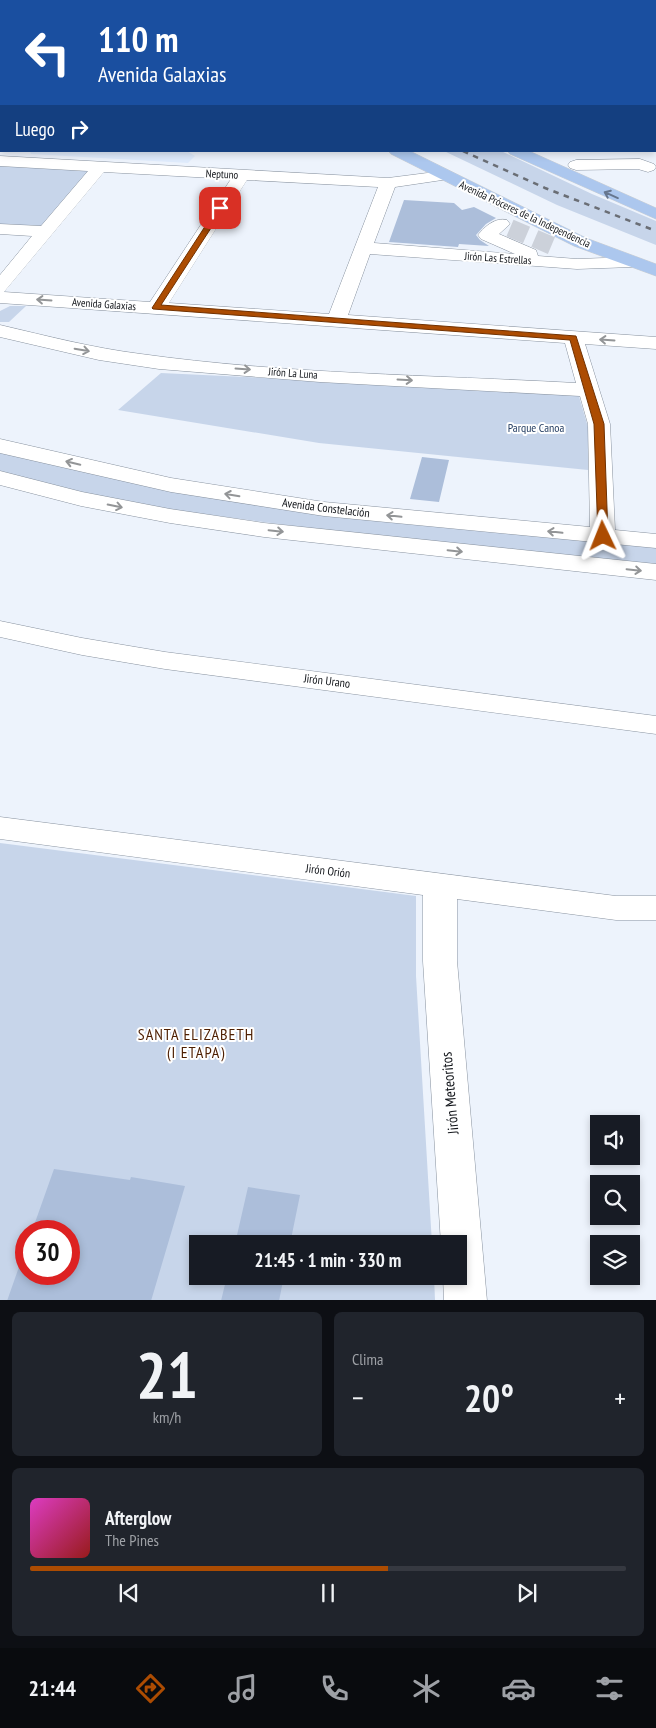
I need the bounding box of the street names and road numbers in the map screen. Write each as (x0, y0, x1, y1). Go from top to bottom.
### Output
street label: Neptuno (205, 166, 239, 182)
street label: Avenida Próceres de la Independencia (457, 177, 593, 251)
street label: Jirón Las Estrellas (463, 249, 532, 267)
street label: Avenida Galaxias (71, 295, 137, 313)
street label: Jirón La Luna (267, 364, 318, 382)
street label: Avenida Constelación (281, 495, 371, 520)
street label: Jirón Urano (302, 670, 351, 691)
street label: Jirón Orión (304, 860, 351, 881)
street label: Jirón Meteoritos (436, 1051, 463, 1136)

